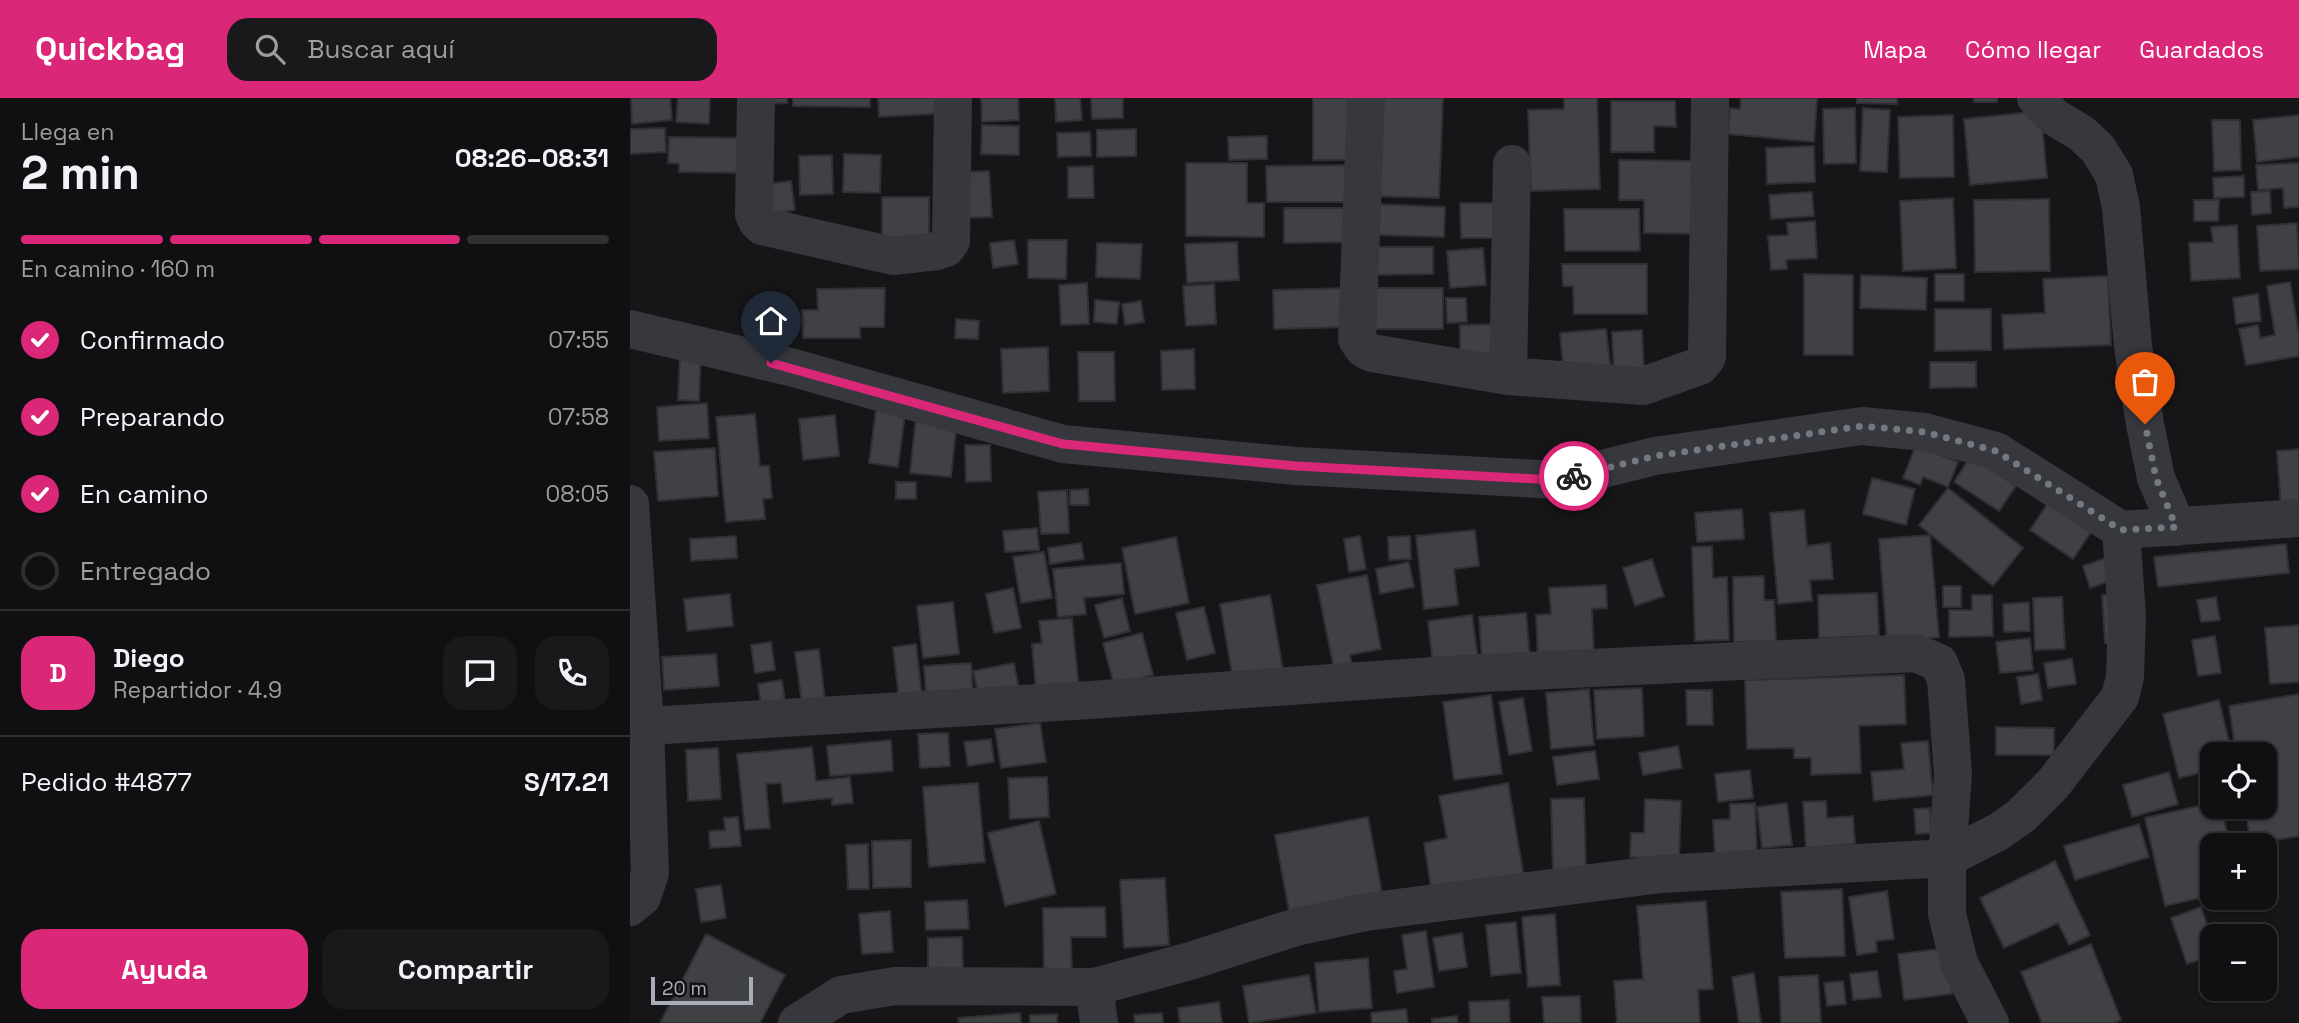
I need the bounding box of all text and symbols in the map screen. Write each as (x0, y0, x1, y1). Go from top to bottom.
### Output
search box (227, 18, 717, 81)
text: Quickbag (35, 28, 185, 70)
icon: search (251, 30, 289, 68)
text: Buscar aquí (307, 32, 455, 66)
text: Mapa (1863, 34, 1927, 65)
text: Cómo llegar (1965, 34, 2101, 65)
text: Guardados (2139, 34, 2264, 65)
text: Llega en (21, 117, 114, 147)
text: 08:26–08:31 (455, 141, 609, 175)
text: 2 min (21, 144, 140, 202)
text: En camino · 160 m (21, 254, 215, 284)
pin (741, 291, 801, 363)
icon: home (752, 302, 790, 340)
icon: check (21, 321, 59, 359)
text: Confirmado (80, 323, 225, 357)
text: 07:55 (548, 325, 609, 355)
pin (2115, 352, 2175, 424)
icon: bag (2126, 363, 2164, 401)
icon: check (21, 398, 59, 436)
text: Preparando (80, 400, 225, 434)
text: 07:58 (548, 402, 609, 432)
courier (1539, 441, 1609, 511)
icon: bike (1555, 457, 1593, 495)
icon: check (21, 475, 59, 513)
text: En camino (80, 477, 209, 511)
text: 08:05 (546, 479, 609, 509)
text: Entregado (80, 554, 211, 588)
button: chat (443, 636, 517, 710)
button: phone (535, 636, 609, 710)
text: Diego (113, 641, 185, 675)
text: D (49, 656, 67, 690)
text: Repartidor · 4.9 (113, 675, 282, 705)
map controls (2200, 742, 2277, 1001)
button: locate (2200, 742, 2277, 819)
text: Pedido #4877 (21, 765, 192, 799)
text: S/17.21 (524, 765, 609, 799)
button: + (2200, 833, 2277, 910)
button: − (2200, 924, 2277, 1001)
button: Ayuda (21, 929, 308, 1009)
button: Compartir (322, 929, 609, 1009)
scale bar (651, 974, 752, 1006)
text: 20 m (662, 976, 707, 1001)

